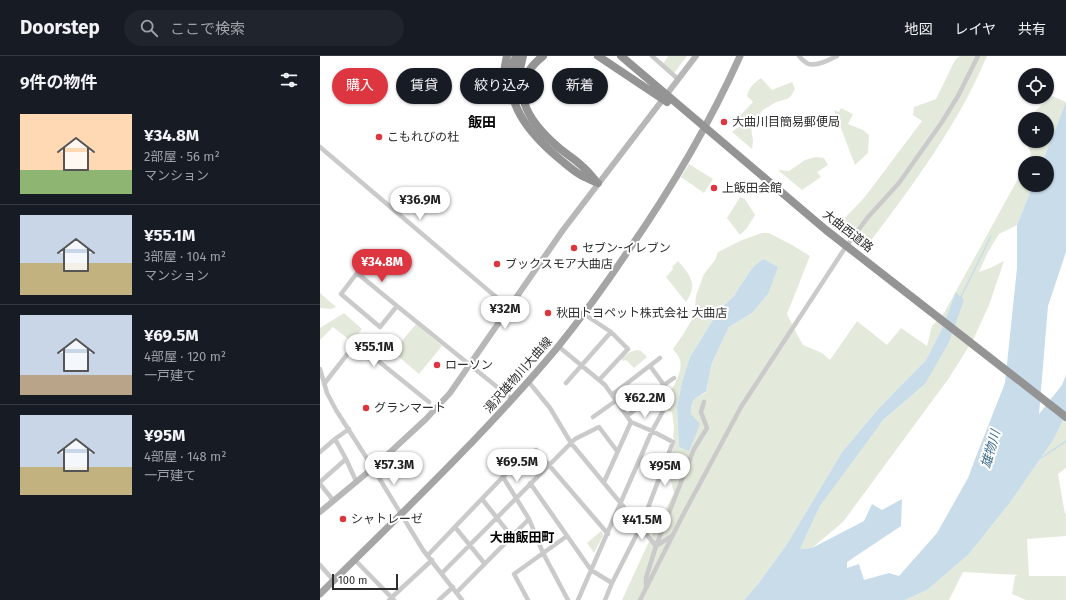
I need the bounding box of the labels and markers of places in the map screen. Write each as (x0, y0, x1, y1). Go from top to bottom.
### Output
place label: 大曲川目簡易郵便局 (732, 115, 840, 129)
marker: 大曲川目簡易郵便局 (719, 117, 729, 127)
place label: こもれびの杜 (387, 130, 459, 144)
marker: こもれびの杜 (374, 132, 384, 142)
place label: 上飯田会館 (722, 181, 782, 195)
marker: 上飯田会館 (709, 183, 719, 193)
pin: ¥36.9M (387, 187, 453, 221)
place label: セブン-イレブン (582, 241, 671, 255)
marker: セブン-イレブン (569, 243, 579, 253)
pin: ¥34.8M (349, 249, 415, 283)
place label: ブックスモア大曲店 (505, 257, 613, 271)
marker: ブックスモア大曲店 (492, 259, 502, 269)
pin: ¥32M (481, 296, 529, 330)
place label: 秋田トヨペット株式会社 大曲店 (556, 306, 727, 320)
marker: 秋田トヨペット株式会社 大曲店 (543, 308, 553, 318)
pin: ¥55.1M (341, 334, 407, 368)
place label: ローソン (445, 358, 493, 372)
marker: ローソン (432, 360, 442, 370)
pin: ¥62.2M (612, 385, 678, 419)
place label: グランマート (374, 401, 446, 415)
marker: グランマート (361, 403, 371, 413)
pin: ¥69.5M (484, 449, 550, 483)
pin: ¥57.3M (361, 452, 427, 486)
pin: ¥95M (641, 453, 689, 487)
pin: ¥41.5M (609, 507, 675, 541)
place label: シャトレーゼ (351, 512, 423, 526)
marker: シャトレーゼ (338, 514, 348, 524)

